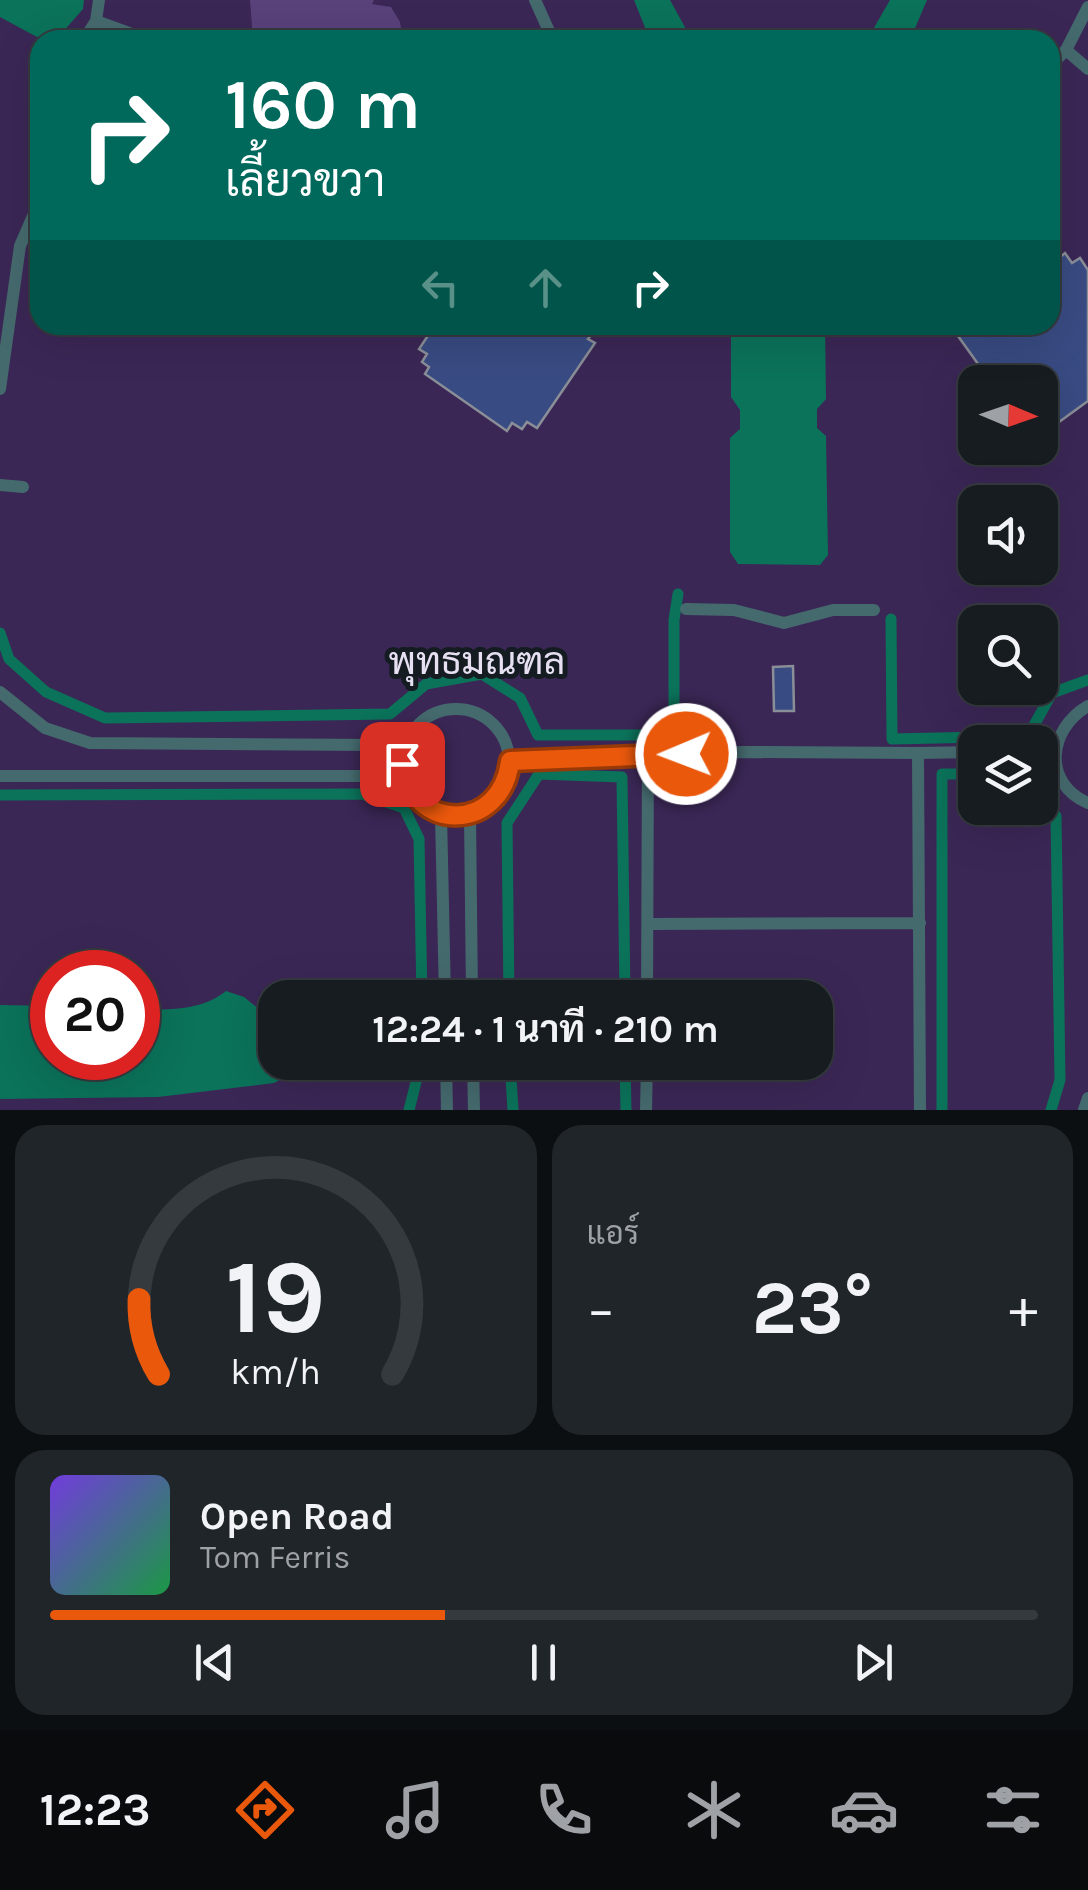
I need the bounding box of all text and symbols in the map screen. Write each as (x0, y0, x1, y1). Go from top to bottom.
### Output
text: 160 m (225, 64, 421, 146)
icon: right (60, 70, 190, 200)
text: เลี้ยวขวา (225, 155, 385, 207)
icon: left (413, 260, 468, 315)
icon: ahead (518, 260, 573, 315)
icon: right (623, 260, 678, 315)
north arrow (958, 365, 1058, 465)
map controls (958, 365, 1058, 825)
button: sound (958, 485, 1058, 585)
button: search (958, 605, 1058, 705)
park label: พุทธมณฑล (389, 639, 565, 686)
position arrow (634, 702, 738, 806)
pin (360, 722, 445, 807)
button: layers (958, 725, 1058, 825)
icon: arrive (375, 737, 430, 792)
speed limit sign: 20 (30, 950, 160, 1080)
text: 12:24 · 1 นาที · 210 m (372, 1007, 719, 1052)
text: แอร์ (587, 1215, 639, 1252)
text: 19 (225, 1237, 326, 1358)
text: 23° (752, 1264, 873, 1352)
text: − (587, 1277, 615, 1341)
text: + (1009, 1277, 1038, 1341)
text: km/h (230, 1351, 321, 1393)
text: Open Road (200, 1494, 394, 1539)
text: Tom Ferris (200, 1539, 350, 1576)
icon: previous (187, 1635, 242, 1690)
icon: pause (516, 1635, 571, 1690)
icon: next (846, 1635, 901, 1690)
icon: directions (230, 1775, 300, 1845)
icon: music (380, 1775, 450, 1845)
icon: phone (529, 1775, 599, 1845)
icon: climate (679, 1775, 749, 1845)
icon: car (829, 1775, 899, 1845)
icon: filters (978, 1775, 1048, 1845)
text: 12:23 (40, 1784, 150, 1836)

